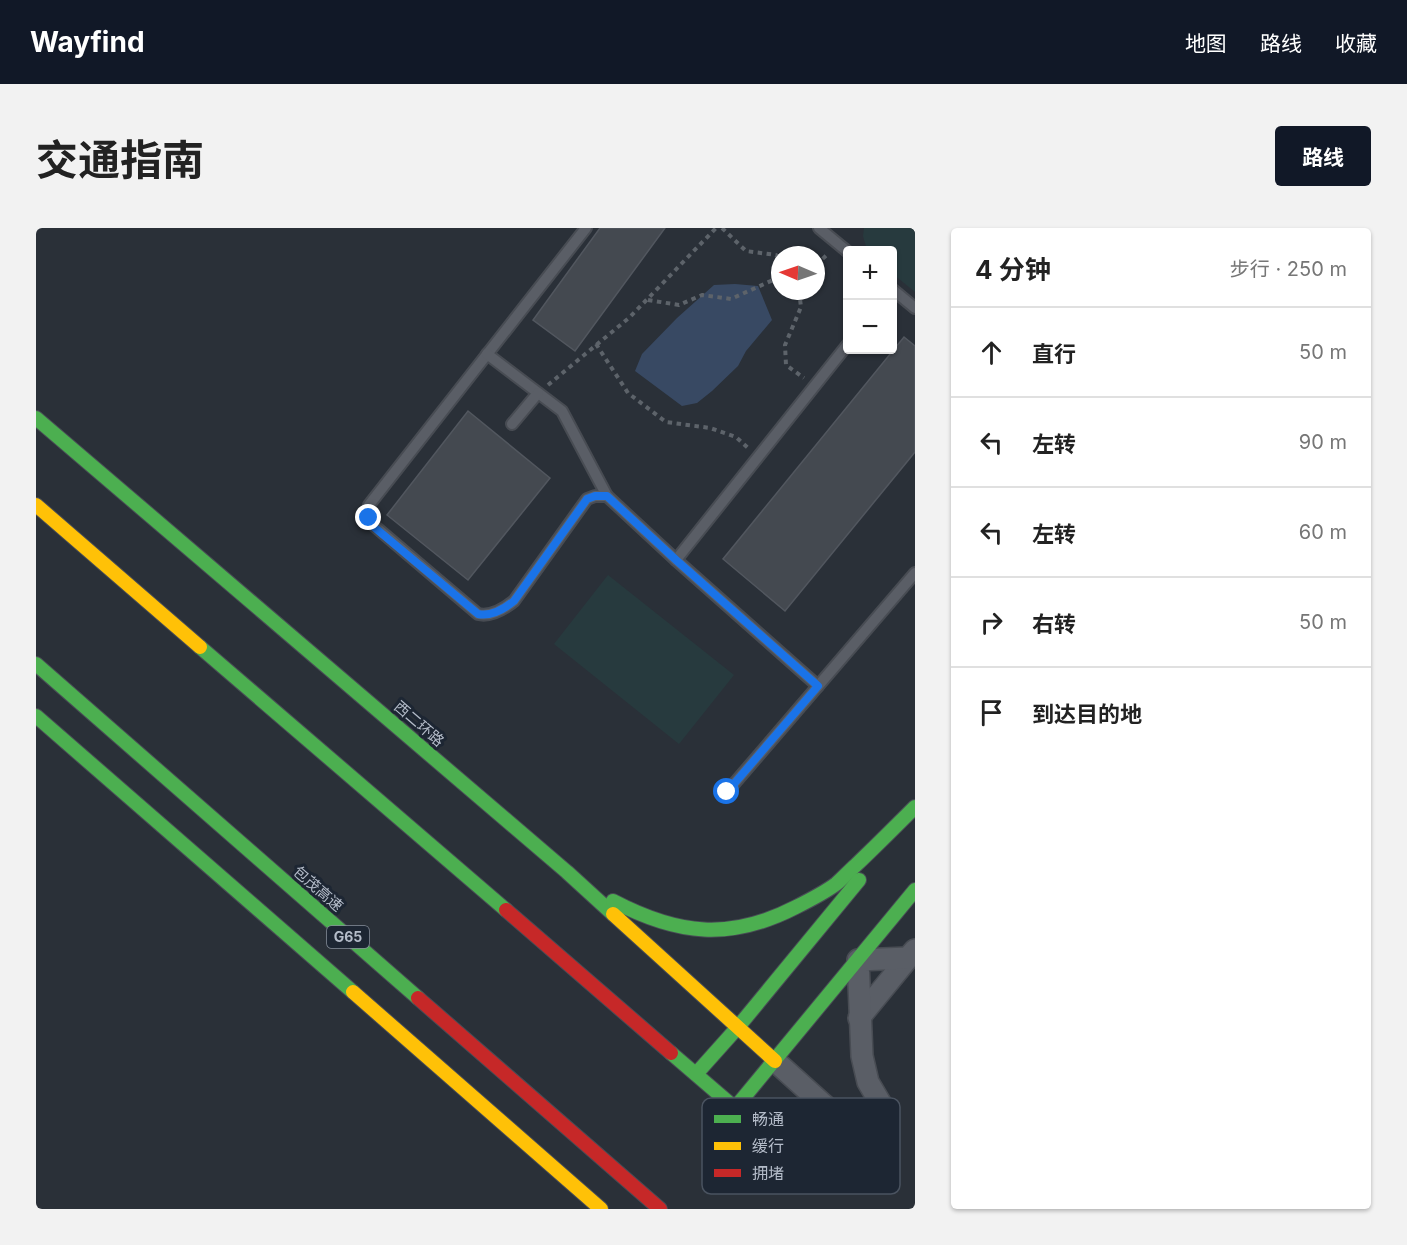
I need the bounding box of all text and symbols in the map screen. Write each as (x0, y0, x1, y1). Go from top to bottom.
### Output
text: Wayfind (30, 25, 145, 59)
text: 地图 (1185, 31, 1227, 56)
text: 路线 (1260, 31, 1302, 56)
text: 收藏 (1335, 31, 1377, 56)
button: 路线 (1275, 126, 1371, 186)
text: 交通指南 (36, 134, 204, 185)
north arrow (771, 246, 825, 300)
map controls (843, 246, 897, 354)
button: + (843, 246, 897, 300)
text: 4 分钟 (975, 254, 1051, 285)
text: 步行 · 250 m (1230, 257, 1347, 281)
button: − (843, 300, 897, 354)
icon: ahead (975, 336, 1008, 369)
text: 50 m (1299, 340, 1347, 364)
text: 直行 (1032, 341, 1076, 367)
icon: left (975, 426, 1008, 459)
text: 90 m (1299, 430, 1347, 454)
text: 左转 (1032, 431, 1076, 457)
route end (355, 504, 381, 530)
icon: left (975, 516, 1008, 549)
text: 60 m (1299, 520, 1347, 544)
text: 左转 (1032, 521, 1076, 547)
icon: right (975, 606, 1008, 639)
text: 50 m (1299, 610, 1347, 634)
text: 右转 (1032, 611, 1076, 637)
icon: arrive (975, 696, 1008, 729)
street label: 西二环路 (390, 697, 448, 750)
text: 到达目的地 (1032, 701, 1142, 727)
route start (713, 778, 739, 804)
street label: 包茂高速 (289, 862, 347, 915)
road number: G65 (327, 926, 369, 948)
legend (702, 1098, 900, 1194)
text: 畅通 (752, 1109, 784, 1129)
text: 缓行 (752, 1136, 784, 1156)
text: 拥堵 (752, 1163, 784, 1183)

